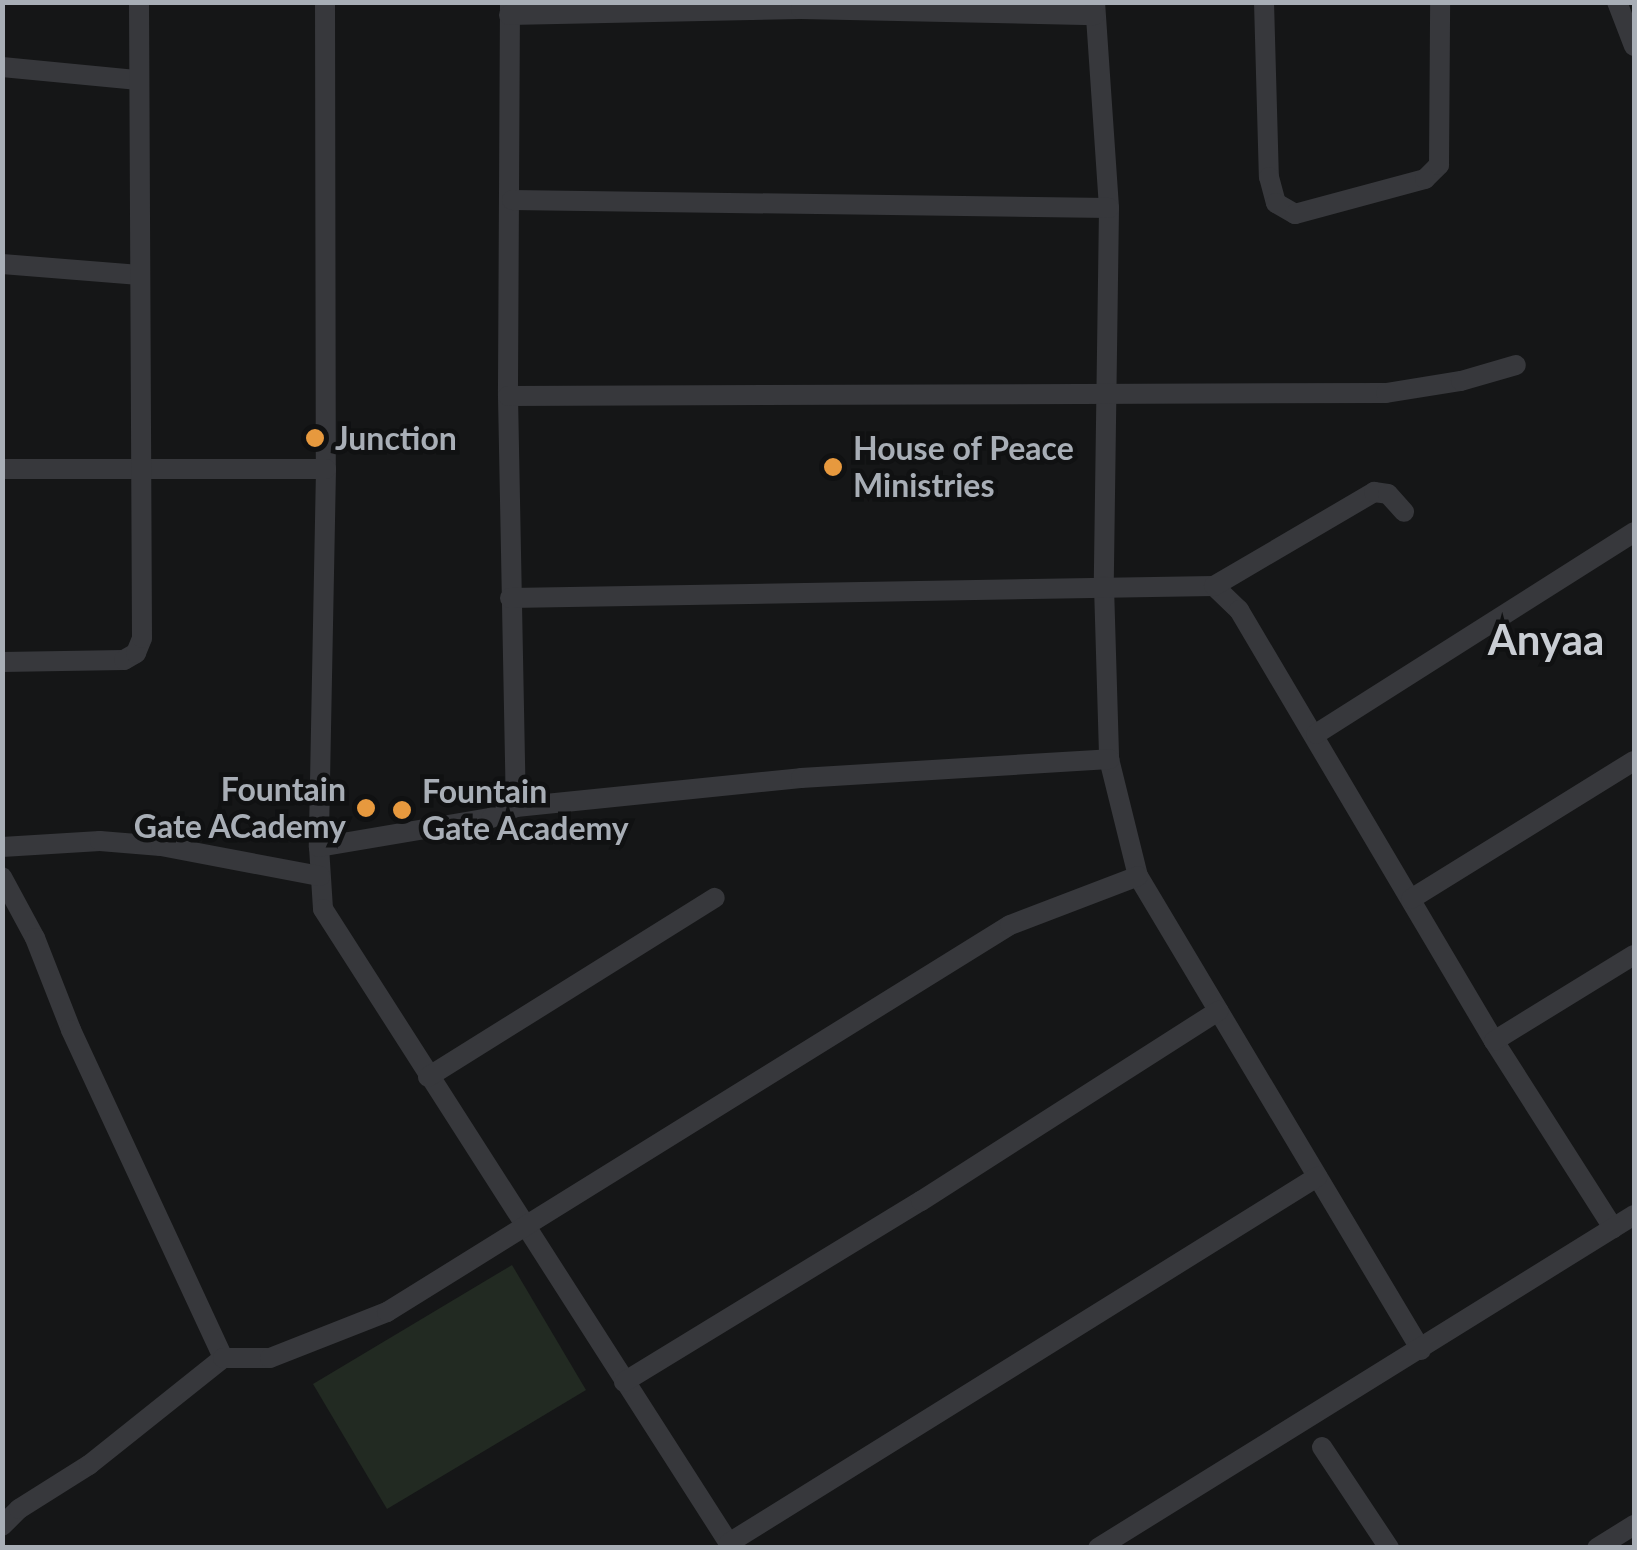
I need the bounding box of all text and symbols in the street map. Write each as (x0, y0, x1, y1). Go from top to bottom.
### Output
place label: Junction (335, 419, 457, 457)
marker: Junction (304, 427, 326, 449)
place label: House of Peace Ministries (853, 430, 1074, 505)
marker: House of Peace Ministries (822, 456, 844, 478)
district label: Anyaa (1488, 614, 1604, 664)
place label: Fountain Gate ACademy (133, 771, 346, 846)
place label: Fountain Gate Academy (422, 773, 630, 848)
marker: Fountain Gate ACademy (355, 797, 377, 819)
marker: Fountain Gate Academy (391, 799, 413, 821)

